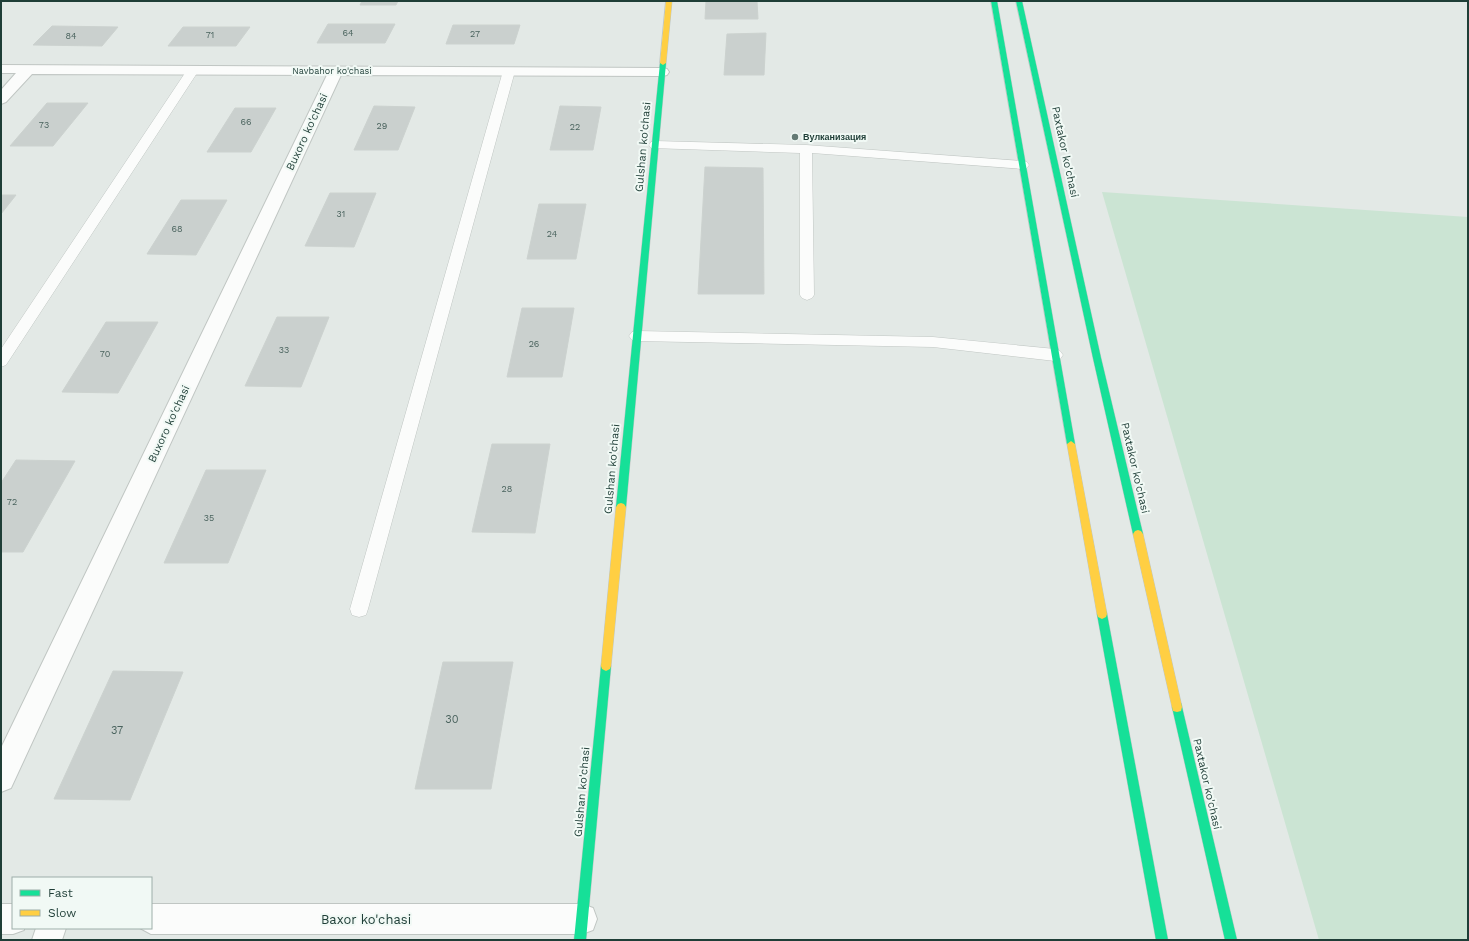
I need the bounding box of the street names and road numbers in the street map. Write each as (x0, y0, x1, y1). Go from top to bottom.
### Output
street label: Navbahor ko'chasi (292, 66, 372, 76)
street label: Buxoro ko'chasi (283, 91, 331, 173)
street label: Gulshan ko'chasi (633, 101, 653, 193)
street label: Paxtakor ko'chasi (1049, 105, 1081, 199)
street label: Buxoro ko'chasi (145, 383, 193, 465)
street label: Paxtakor ko'chasi (1118, 421, 1152, 515)
street label: Gulshan ko'chasi (602, 423, 622, 515)
street label: Paxtakor ko'chasi (1190, 737, 1224, 831)
street label: Gulshan ko'chasi (572, 746, 592, 838)
street label: Baxor ko'chasi (321, 912, 411, 927)

